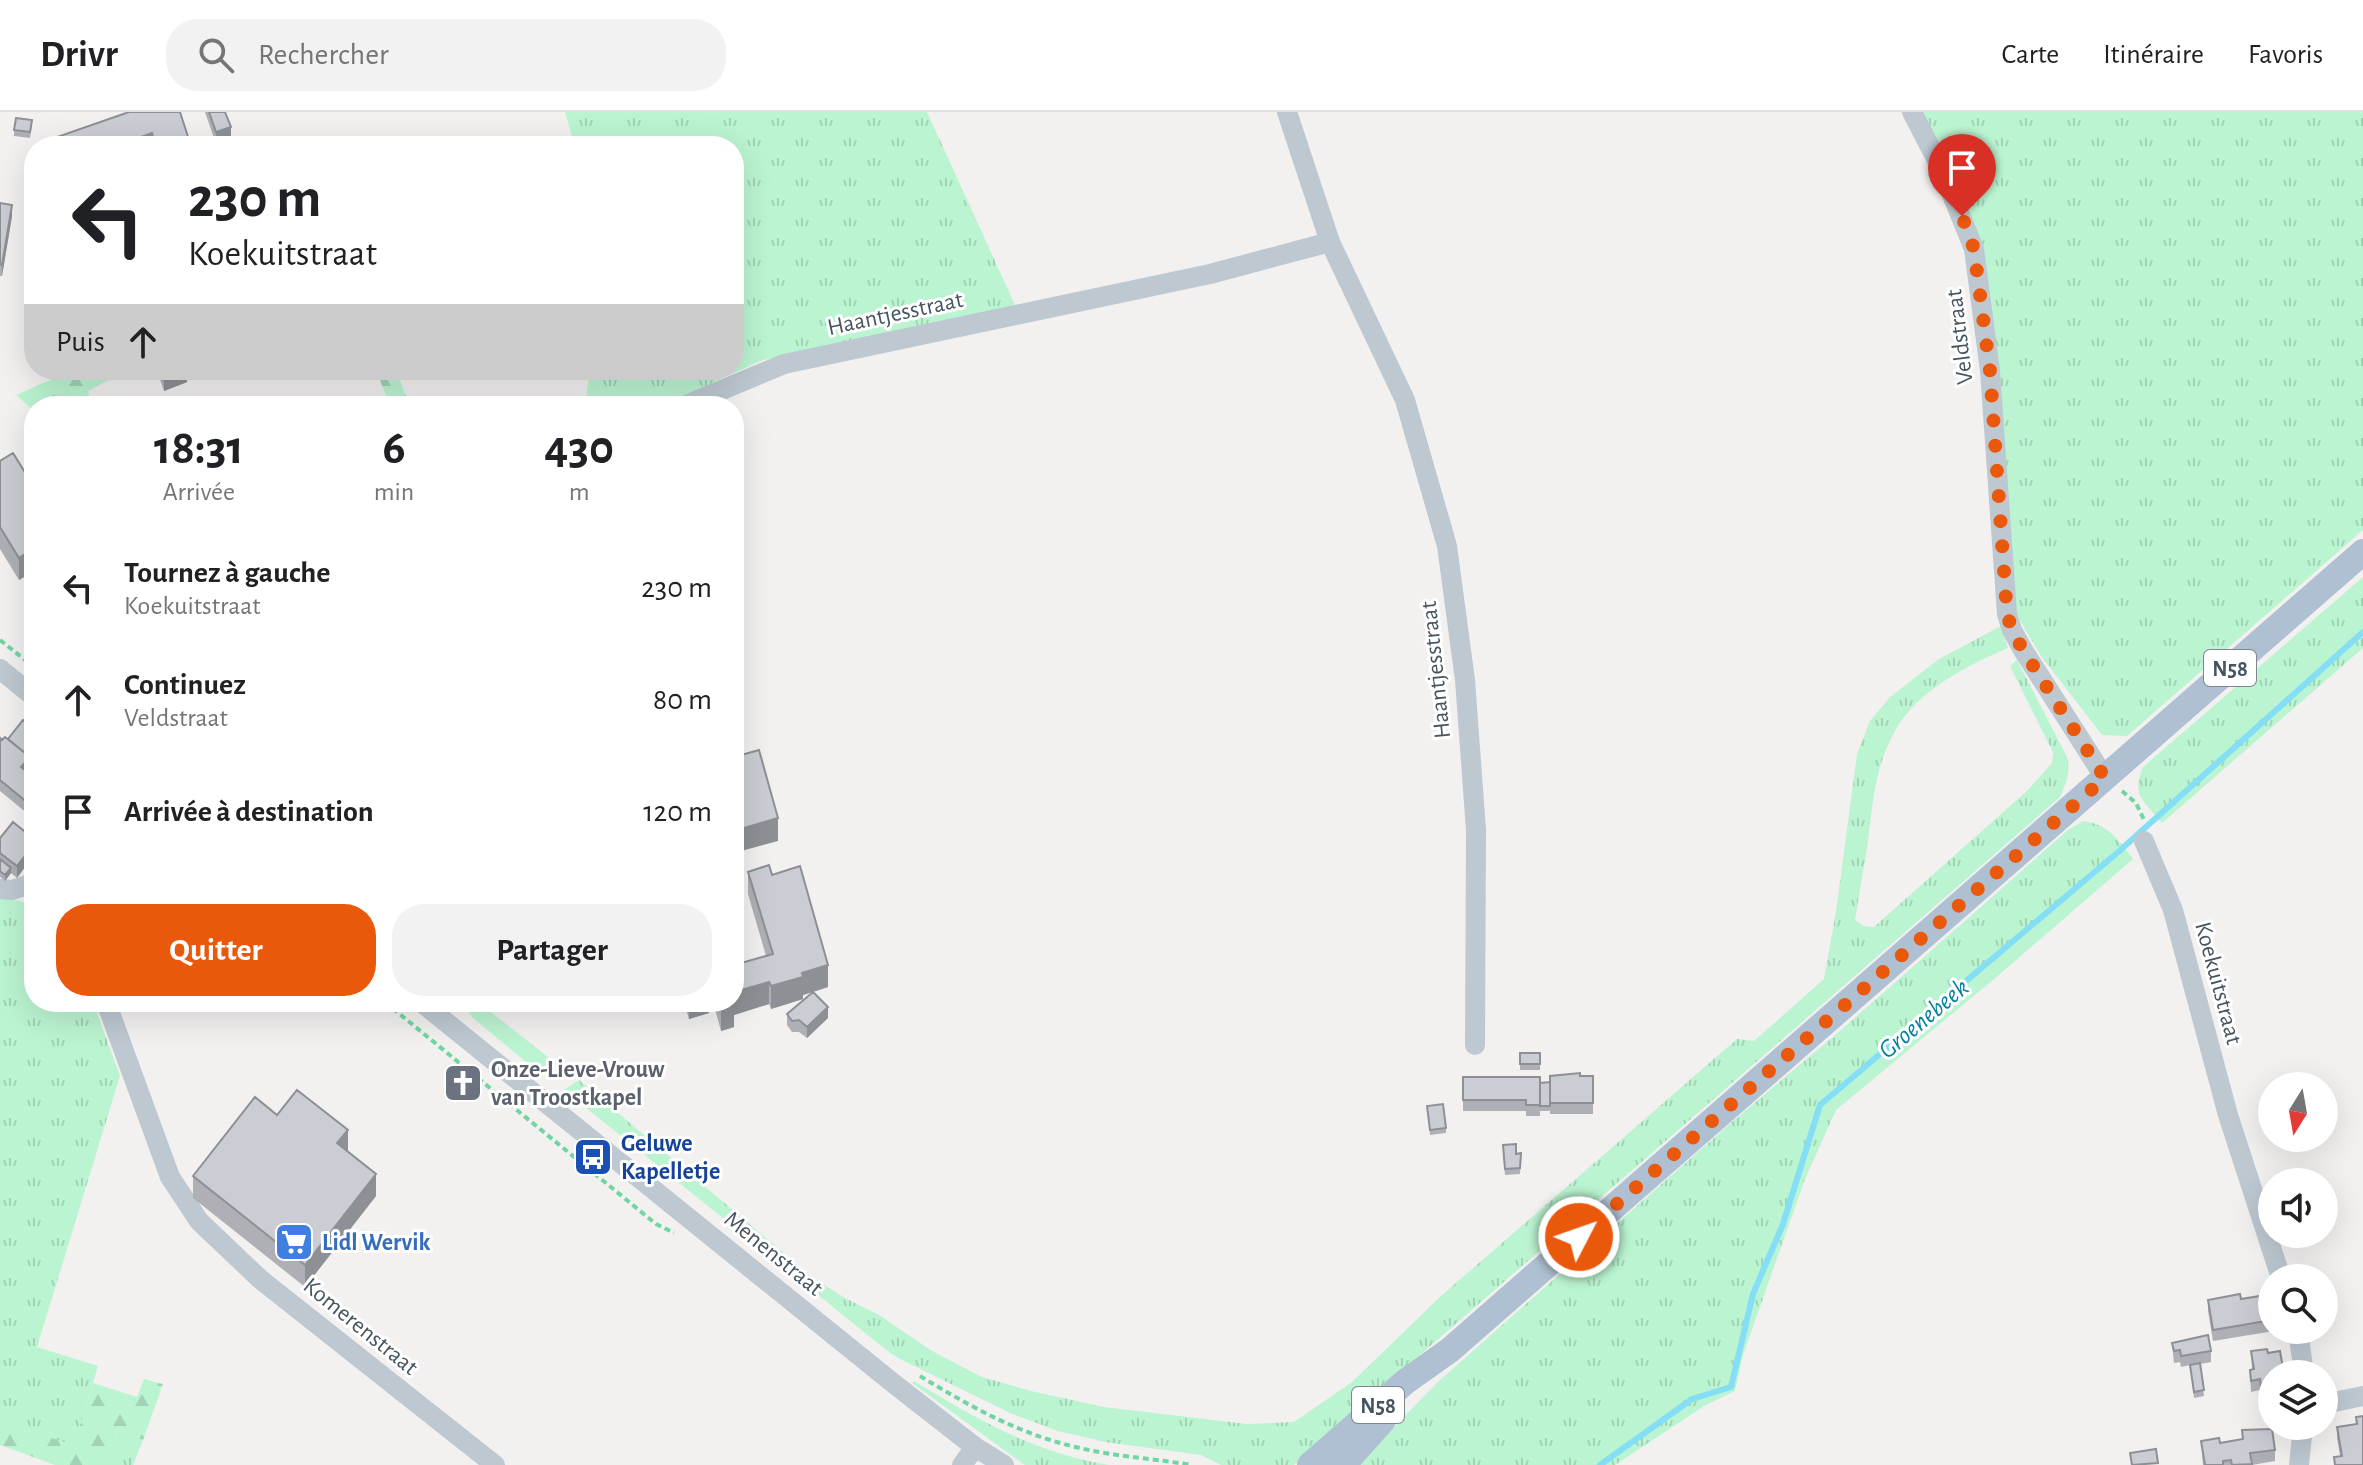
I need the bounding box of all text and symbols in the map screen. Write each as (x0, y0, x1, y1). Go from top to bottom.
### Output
search box (166, 19, 726, 91)
icon: search (194, 33, 238, 77)
text: Drivr (40, 36, 118, 74)
text: Rechercher (258, 40, 389, 70)
text: Carte (2002, 41, 2059, 69)
text: Itinéraire (2103, 41, 2204, 69)
text: Favoris (2248, 41, 2323, 69)
pin (1928, 134, 1996, 216)
icon: arrive (1940, 146, 1984, 190)
icon: left (56, 168, 160, 272)
text: 230 m (188, 171, 321, 227)
text: Koekuitstraat (188, 236, 377, 272)
street label: Haantjesstraat (825, 288, 966, 340)
street label: Veldstraat (1942, 288, 1978, 386)
icon: ahead (121, 320, 165, 364)
text: Puis (56, 327, 105, 357)
text: 18:31 (154, 425, 244, 473)
text: 6 (382, 425, 406, 473)
text: 430 (544, 425, 614, 473)
text: Arrivée (163, 479, 235, 505)
text: min (374, 479, 414, 505)
text: m (569, 479, 590, 505)
text: Tournez à gauche (124, 558, 331, 588)
icon: left (56, 566, 100, 610)
text: 230 m (641, 573, 712, 603)
text: Koekuitstraat (124, 593, 260, 619)
street label: Haantjesstraat (1417, 600, 1455, 740)
road number: N58 (2204, 650, 2256, 686)
text: Continuez (124, 670, 246, 700)
icon: ahead (56, 678, 100, 722)
text: 80 m (653, 685, 712, 715)
text: Veldstraat (124, 705, 228, 731)
icon: arrive (56, 790, 100, 834)
text: Arrivée à destination (124, 797, 374, 827)
text: 120 m (643, 797, 712, 827)
button: Quitter (56, 904, 376, 996)
button: Partager (392, 904, 712, 996)
street label: Koekuitstraat (2190, 919, 2246, 1048)
water label: Groenebeek (1874, 974, 1974, 1064)
place label: Onze-Lieve-Vrouw van Troostkapel (491, 1058, 665, 1110)
church icon: Onze-Lieve-Vrouw van Troostkapel (442, 1062, 484, 1104)
north arrow (2258, 1072, 2338, 1152)
map controls (2258, 1072, 2338, 1440)
place label: Geluwe Kapelletje (621, 1132, 720, 1184)
bus stop icon: Geluwe Kapelletje (572, 1136, 614, 1178)
button: sound (2258, 1168, 2338, 1248)
position arrow (1537, 1195, 1621, 1279)
street label: Menenstraat (719, 1207, 828, 1301)
supermarket icon: Lidl Wervik (273, 1221, 315, 1263)
place label: Lidl Wervik (322, 1231, 431, 1255)
button: search (2258, 1264, 2338, 1344)
street label: Komerenstraat (299, 1274, 422, 1380)
button: layers (2258, 1360, 2338, 1440)
road number: N58 (1352, 1387, 1404, 1423)

